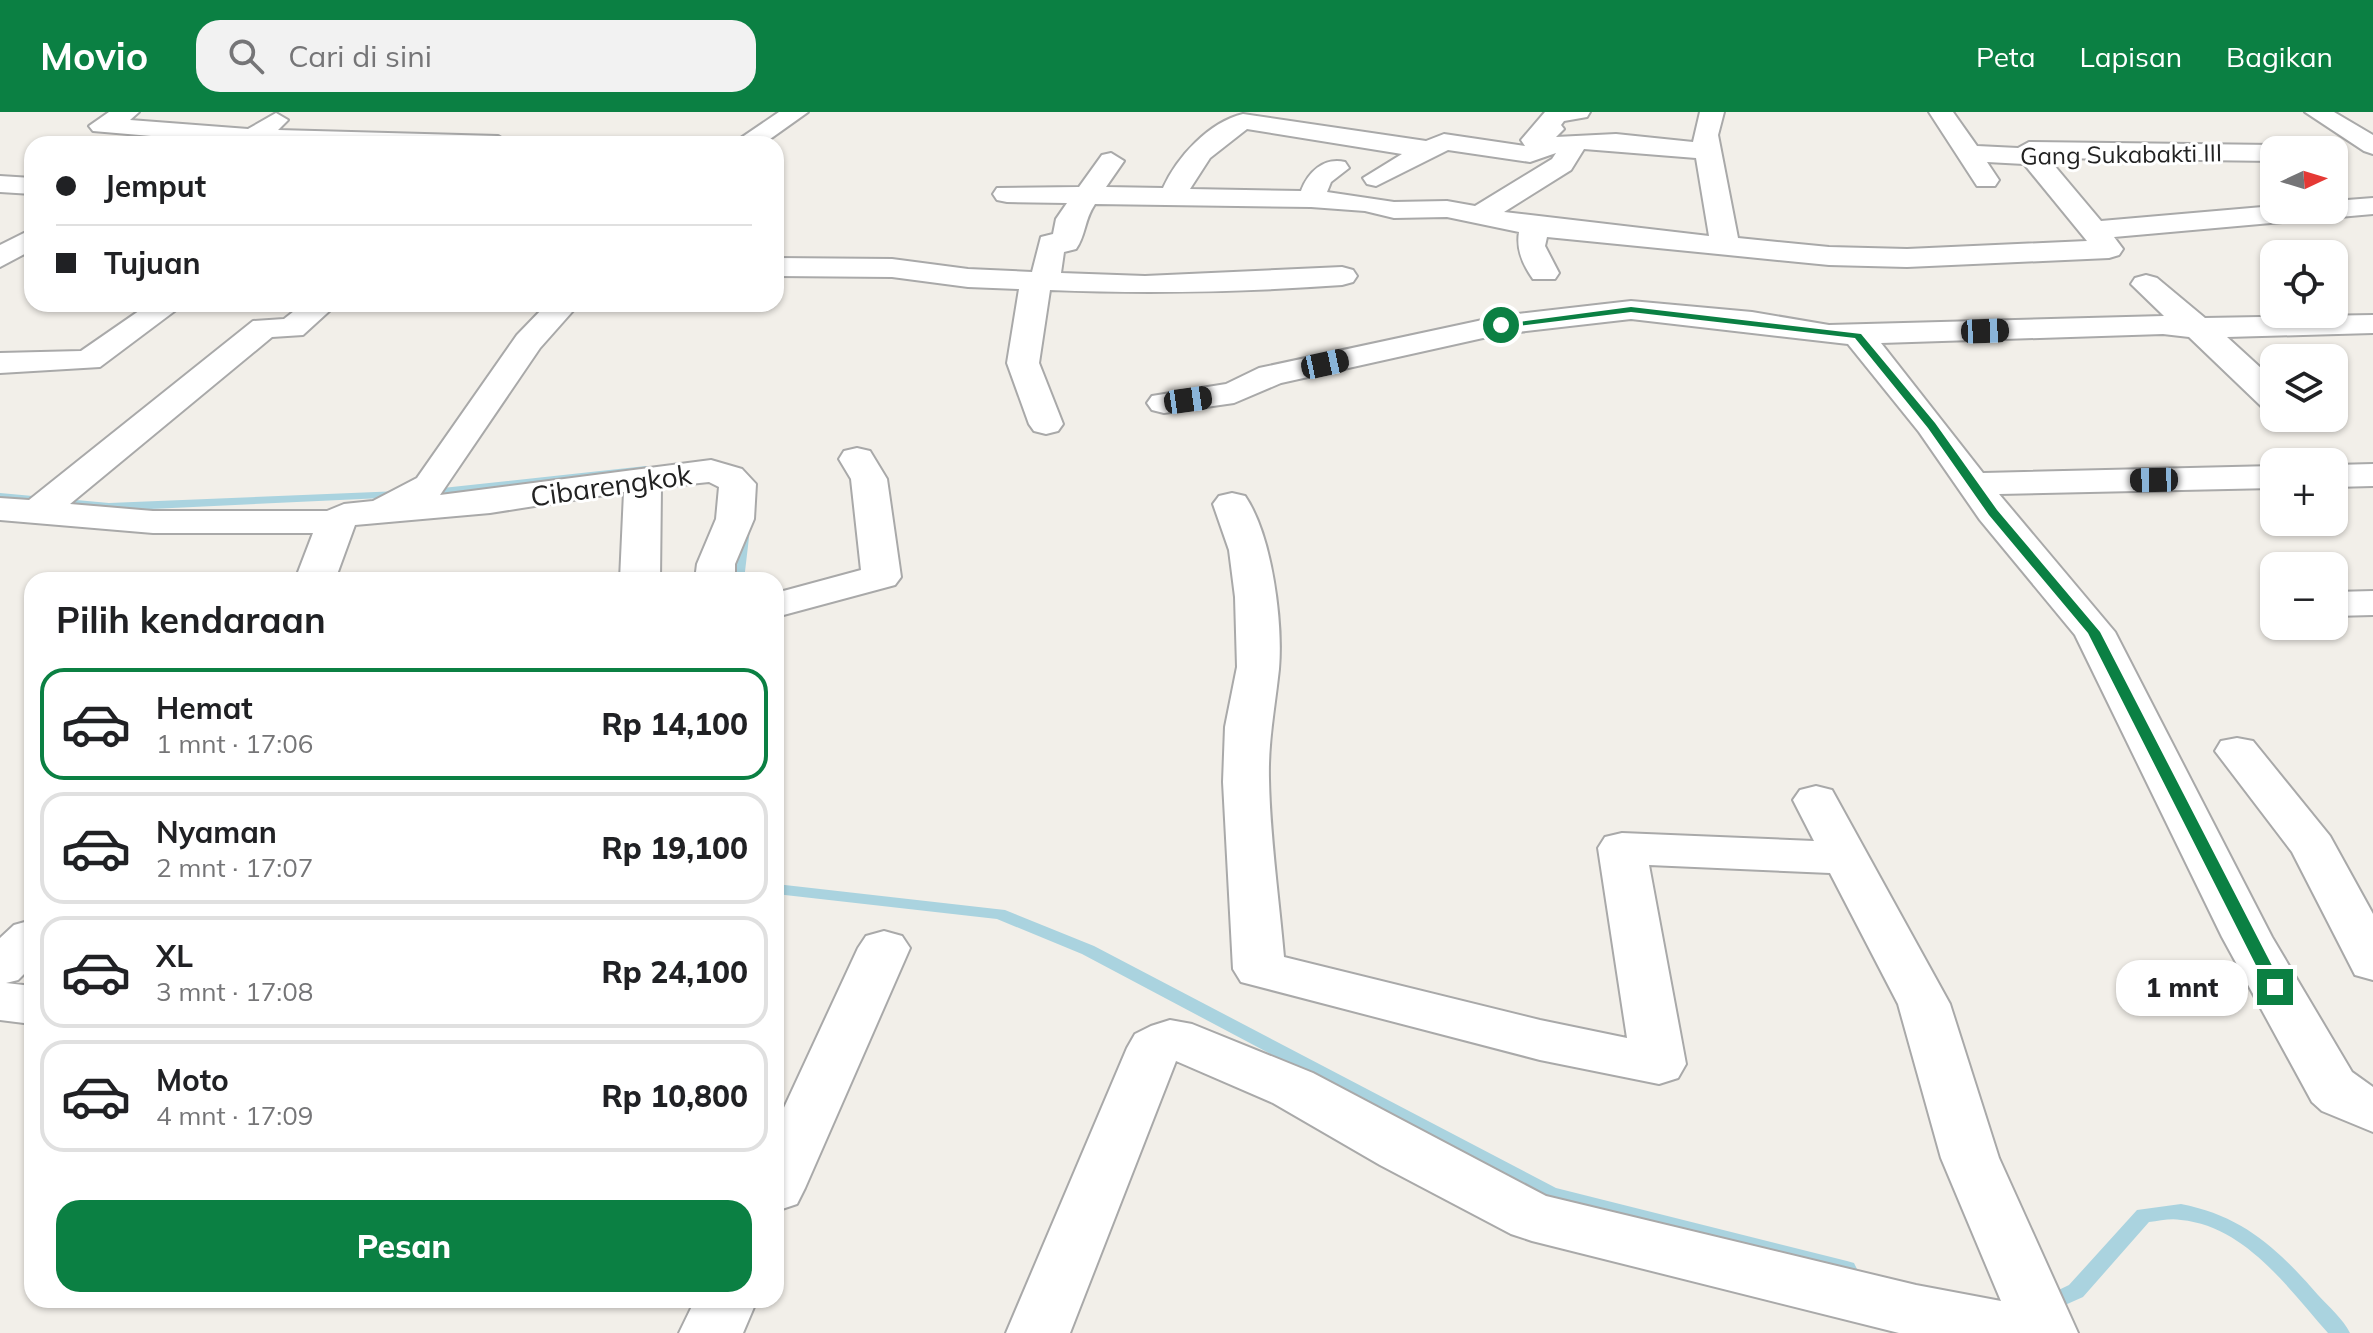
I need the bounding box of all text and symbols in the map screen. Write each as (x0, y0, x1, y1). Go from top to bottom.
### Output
search box (196, 20, 756, 92)
text: Movio (40, 32, 148, 80)
icon: search (224, 34, 268, 78)
text: Cari di sini (288, 37, 432, 75)
text: Peta (1976, 39, 2035, 74)
text: Lapisan (2079, 39, 2182, 74)
text: Bagikan (2226, 39, 2333, 74)
north arrow (2260, 136, 2348, 224)
map controls (2260, 136, 2348, 640)
street label: Gang Sukabakti III (2020, 137, 2222, 171)
text: Jemput (104, 167, 206, 205)
button: locate (2260, 240, 2348, 328)
text: Tujuan (104, 244, 201, 282)
route start (1483, 307, 1519, 343)
car (1961, 318, 2009, 344)
button: layers (2260, 344, 2348, 432)
car (1299, 347, 1351, 381)
car (1163, 385, 1213, 415)
button: + (2260, 448, 2348, 536)
street label: Cibarengkok (528, 456, 694, 514)
car (2130, 468, 2178, 492)
button: − (2260, 552, 2348, 640)
text: Pilih kendaraan (56, 597, 326, 642)
icon: car (60, 688, 132, 760)
text: Hemat (156, 689, 253, 727)
text: Rp 14,100 (602, 705, 748, 743)
text: 1 mnt · 17:06 (156, 727, 313, 760)
icon: car (60, 812, 132, 884)
text: Nyaman (156, 813, 277, 851)
text: Rp 19,100 (602, 829, 748, 867)
text: 2 mnt · 17:07 (156, 851, 313, 884)
icon: car (60, 936, 132, 1008)
text: XL (156, 937, 193, 975)
text: Rp 24,100 (602, 953, 748, 991)
callout: 1 mnt (2115, 959, 2247, 1015)
route end (2257, 969, 2293, 1005)
text: 1 mnt (2146, 971, 2218, 1004)
text: 3 mnt · 17:08 (156, 975, 313, 1008)
icon: car (60, 1060, 132, 1132)
text: Moto (156, 1061, 229, 1099)
text: Rp 10,800 (602, 1077, 748, 1115)
text: 4 mnt · 17:09 (156, 1099, 313, 1132)
button: Pesan (56, 1200, 752, 1292)

